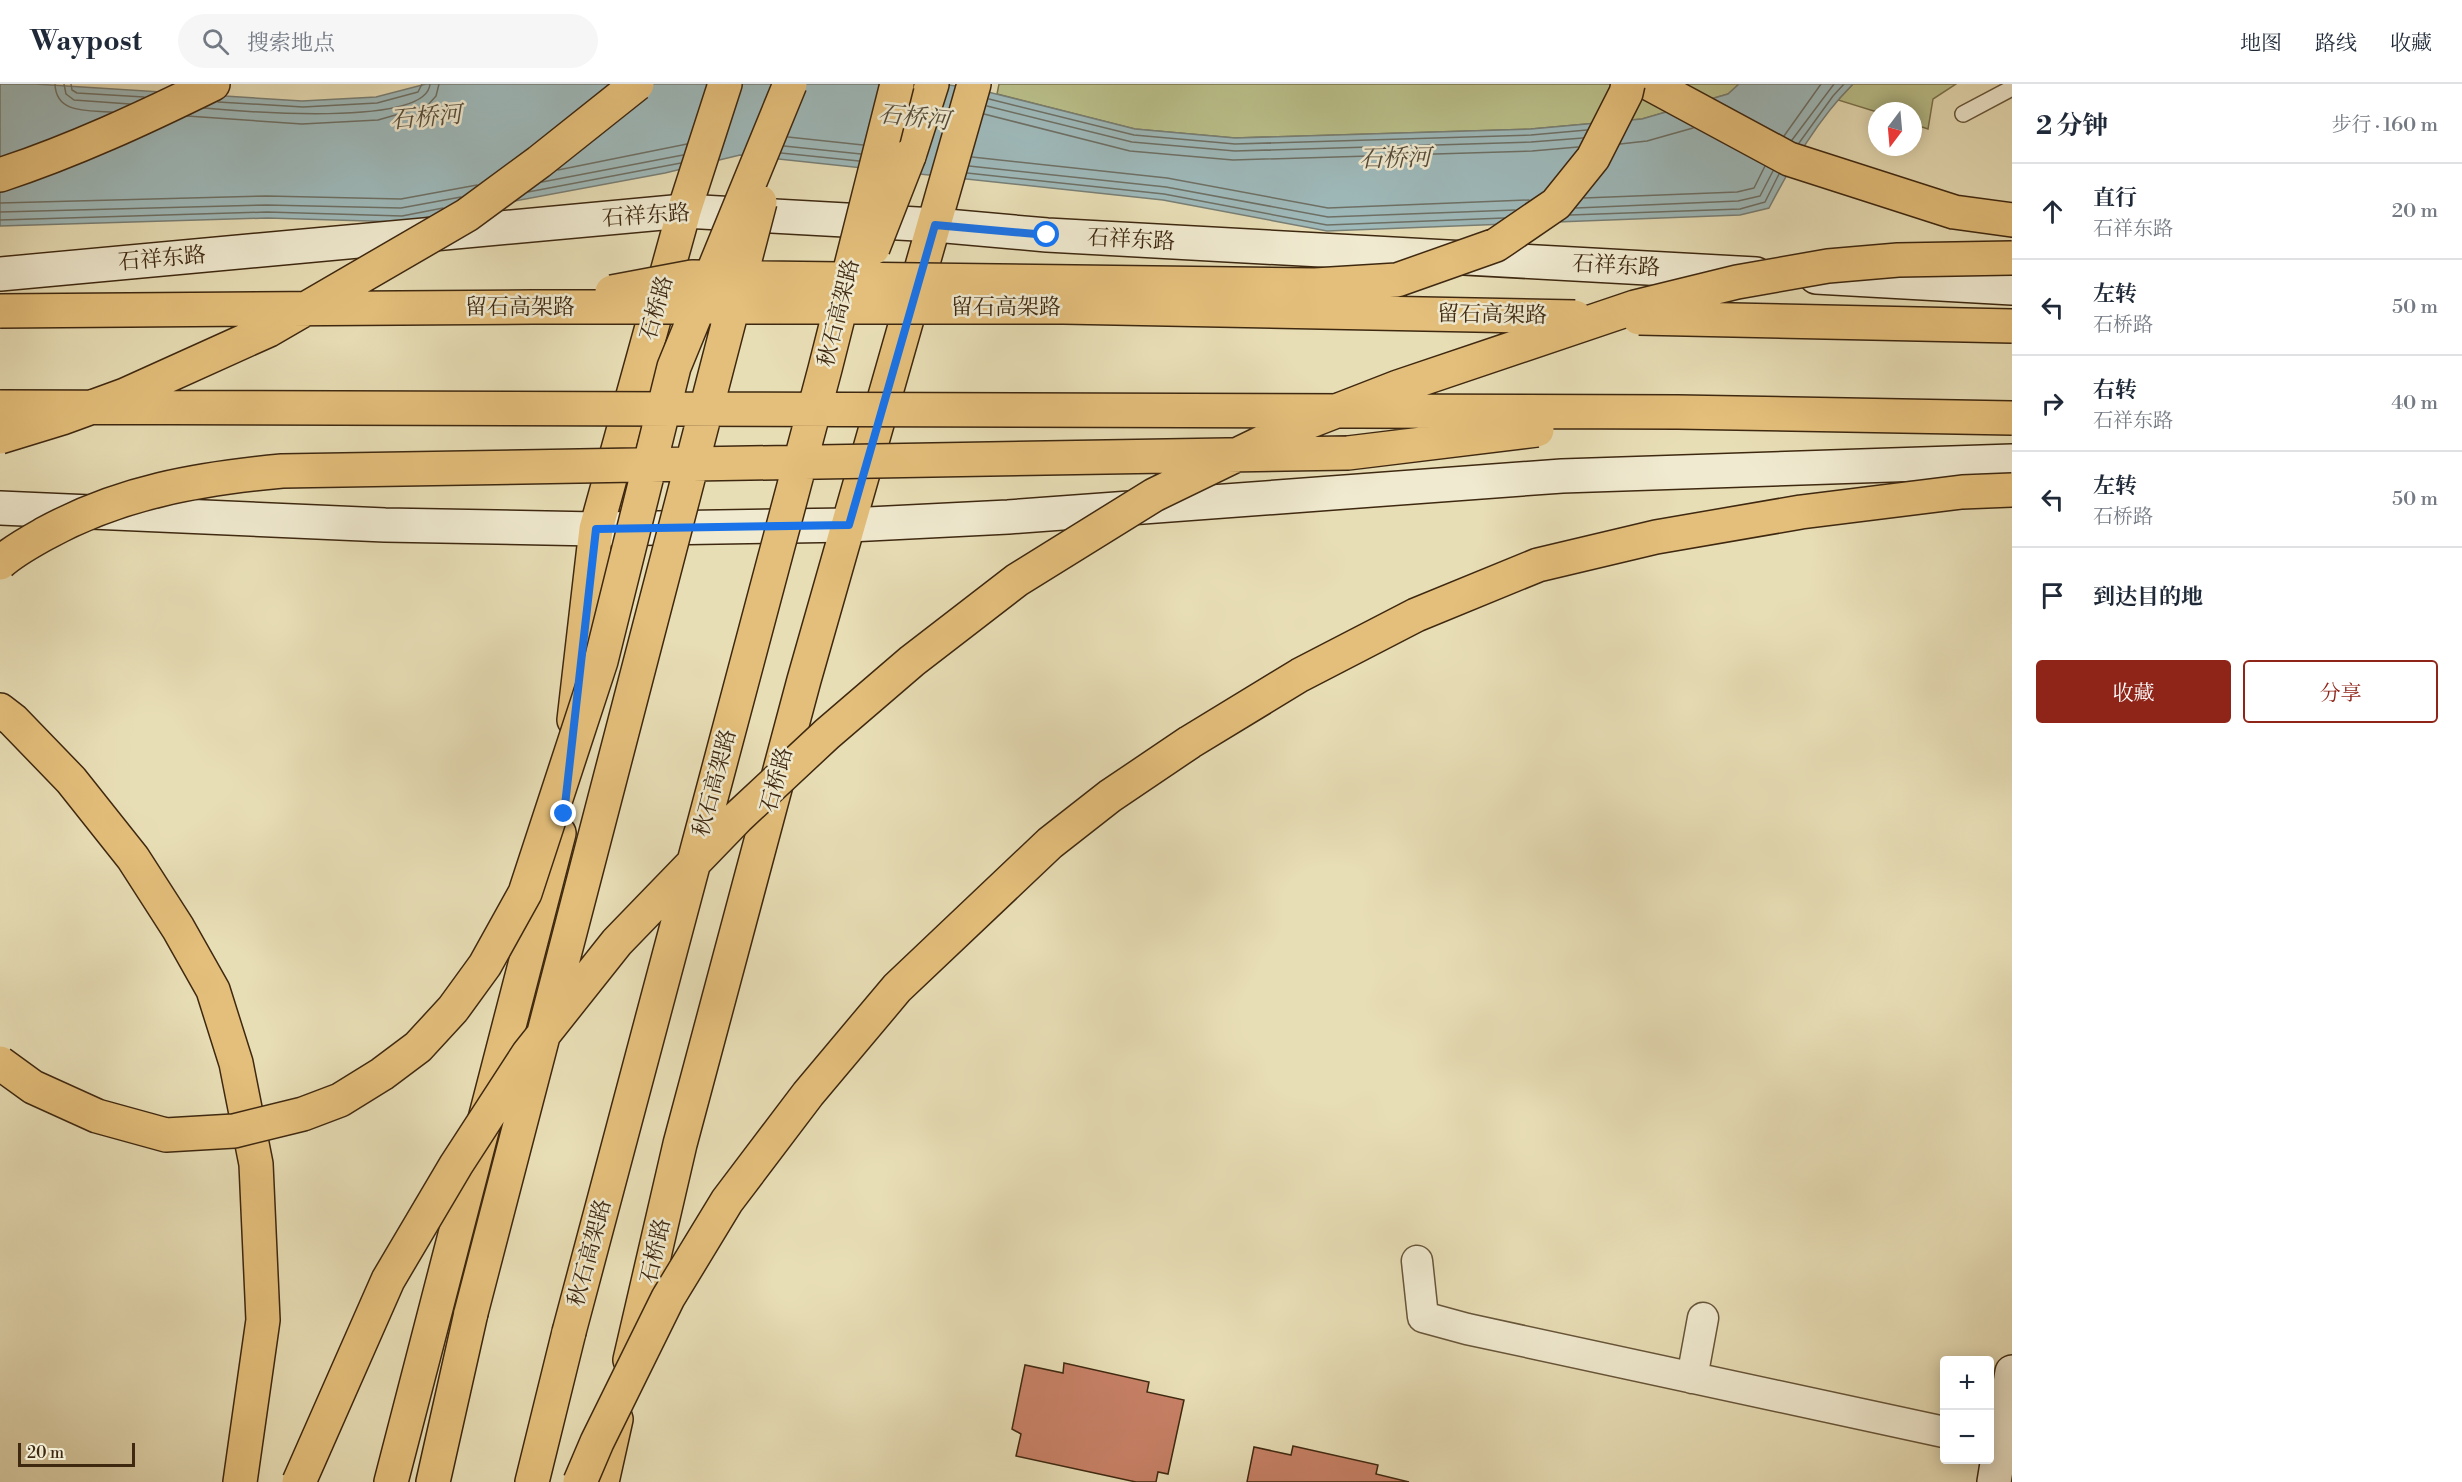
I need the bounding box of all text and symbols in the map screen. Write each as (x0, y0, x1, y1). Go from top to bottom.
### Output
search box (178, 14, 598, 68)
text: Waypost (30, 24, 142, 59)
icon: search (199, 25, 232, 58)
text: 搜索地点 (247, 30, 335, 57)
text: 地图 (2240, 31, 2282, 57)
text: 路线 (2315, 31, 2357, 57)
text: 收藏 (2390, 31, 2432, 57)
water label: 石桥河 (877, 99, 955, 137)
water label: 石桥河 (389, 100, 467, 136)
north arrow (1868, 102, 1922, 156)
text: 2 分钟 (2036, 110, 2108, 142)
text: 步行 · 160 m (2332, 113, 2438, 138)
water label: 石桥河 (1359, 143, 1435, 175)
text: 直行 (2093, 185, 2137, 212)
icon: ahead (2036, 195, 2069, 228)
street label: 石祥东路 (601, 199, 691, 233)
text: 20 m (2392, 199, 2438, 224)
text: 石祥东路 (2093, 217, 2173, 242)
route start (1033, 221, 1059, 247)
street label: 石祥东路 (1086, 224, 1176, 256)
street label: 石祥东路 (117, 242, 207, 276)
street label: 石祥东路 (1571, 250, 1661, 282)
street label: 秋石高架路 (813, 256, 865, 370)
street label: 石桥路 (635, 273, 679, 343)
text: 左转 (2093, 281, 2137, 308)
icon: left (2036, 291, 2069, 324)
street label: 留石高架路 (465, 294, 575, 321)
street label: 留石高架路 (951, 294, 1061, 321)
text: 50 m (2392, 295, 2438, 320)
street label: 留石高架路 (1437, 301, 1547, 329)
text: 石桥路 (2093, 313, 2153, 338)
text: 右转 (2093, 377, 2137, 404)
icon: right (2036, 387, 2069, 420)
text: 40 m (2391, 391, 2438, 416)
text: 石祥东路 (2093, 409, 2173, 434)
text: 左转 (2093, 473, 2137, 500)
icon: left (2036, 483, 2069, 516)
text: 50 m (2392, 487, 2438, 512)
text: 石桥路 (2093, 505, 2153, 530)
icon: arrive (2036, 579, 2069, 612)
text: 到达目的地 (2093, 584, 2203, 611)
button: 收藏 (2036, 660, 2231, 723)
button: 分享 (2243, 660, 2438, 723)
street label: 秋石高架路 (688, 726, 742, 840)
street label: 石桥路 (755, 745, 799, 815)
route end (550, 800, 576, 826)
street label: 秋石高架路 (563, 1196, 617, 1310)
street label: 石桥路 (635, 1216, 677, 1286)
map controls (1940, 1356, 1994, 1464)
button: + (1940, 1356, 1994, 1410)
button: − (1940, 1410, 1994, 1464)
scale bar (18, 1440, 135, 1468)
text: 20 m (27, 1443, 64, 1463)

